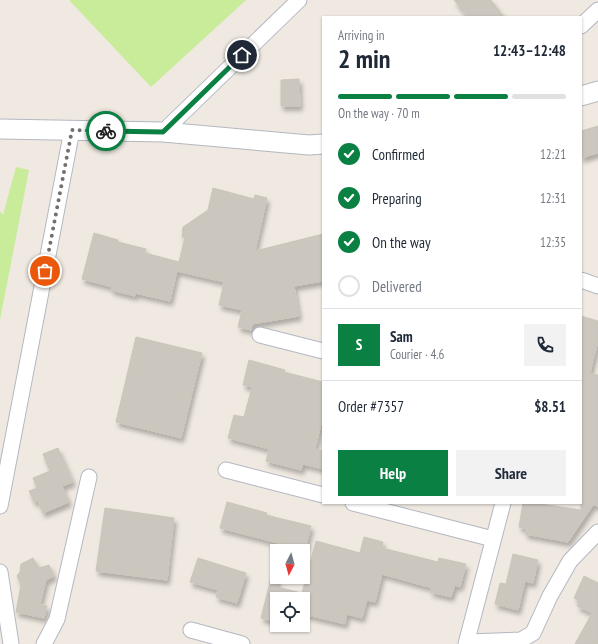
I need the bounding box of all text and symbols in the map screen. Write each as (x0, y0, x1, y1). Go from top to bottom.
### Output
text: Arriving in (338, 27, 385, 44)
pin (225, 38, 259, 72)
text: 12:43–12:48 (493, 41, 566, 60)
text: 2 min (338, 42, 391, 75)
icon: home (231, 44, 253, 66)
text: On the way · 70 m (338, 105, 420, 122)
courier (86, 111, 126, 151)
icon: bike (95, 120, 117, 142)
icon: check (338, 143, 360, 165)
text: Confirmed (372, 145, 425, 164)
text: 12:21 (540, 146, 566, 163)
icon: check (338, 187, 360, 209)
text: Preparing (372, 189, 422, 208)
text: 12:31 (540, 190, 566, 207)
icon: check (338, 231, 360, 253)
text: On the way (372, 233, 431, 252)
text: 12:35 (540, 234, 566, 251)
pin (28, 254, 62, 288)
icon: bag (34, 260, 56, 282)
text: Delivered (372, 277, 422, 296)
button: phone (524, 324, 566, 366)
text: Sam (390, 327, 413, 346)
text: S (356, 335, 362, 354)
text: Courier · 4.6 (390, 346, 444, 363)
text: Order #7357 (338, 397, 404, 416)
text: $8.51 (534, 397, 566, 416)
button: Help (338, 450, 448, 496)
button: Share (456, 450, 566, 496)
north arrow (270, 544, 310, 584)
map controls (270, 544, 310, 632)
button: locate (270, 592, 310, 632)

